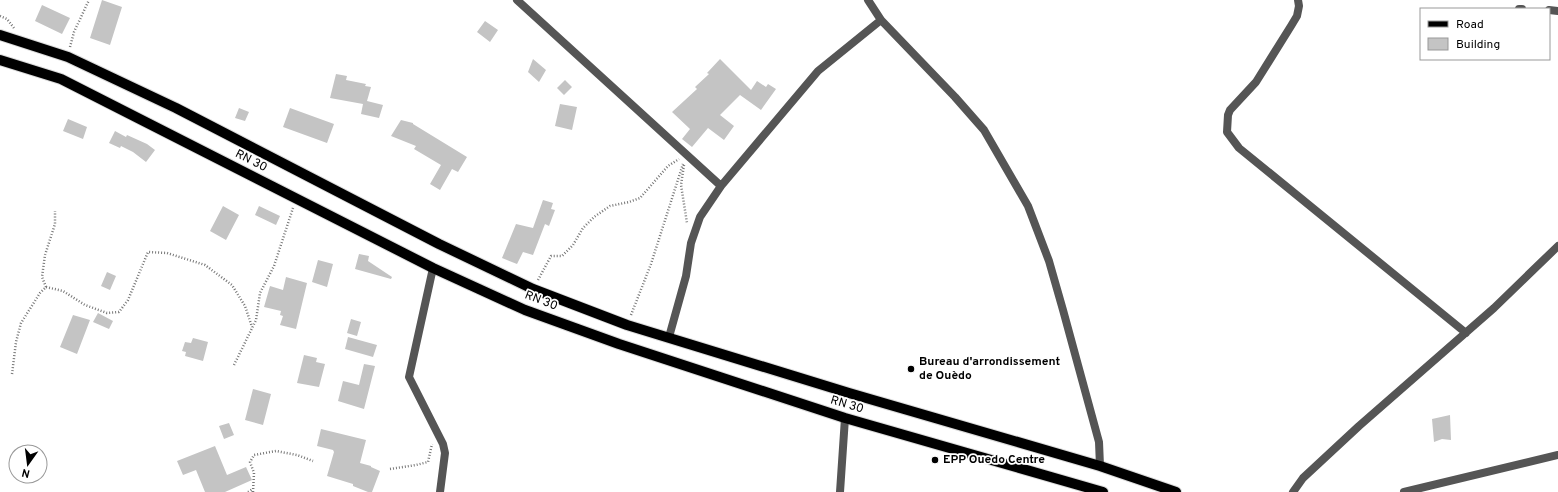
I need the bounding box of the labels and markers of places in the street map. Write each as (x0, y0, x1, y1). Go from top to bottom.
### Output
place label: Bureau d'arrondissement de Ouèdo (919, 354, 1060, 384)
marker: Bureau d'arrondissement de Ouèdo (906, 364, 916, 374)
place label: EPP Ouedo Centre (943, 452, 1045, 468)
marker: EPP Ouedo Centre (930, 455, 940, 465)

